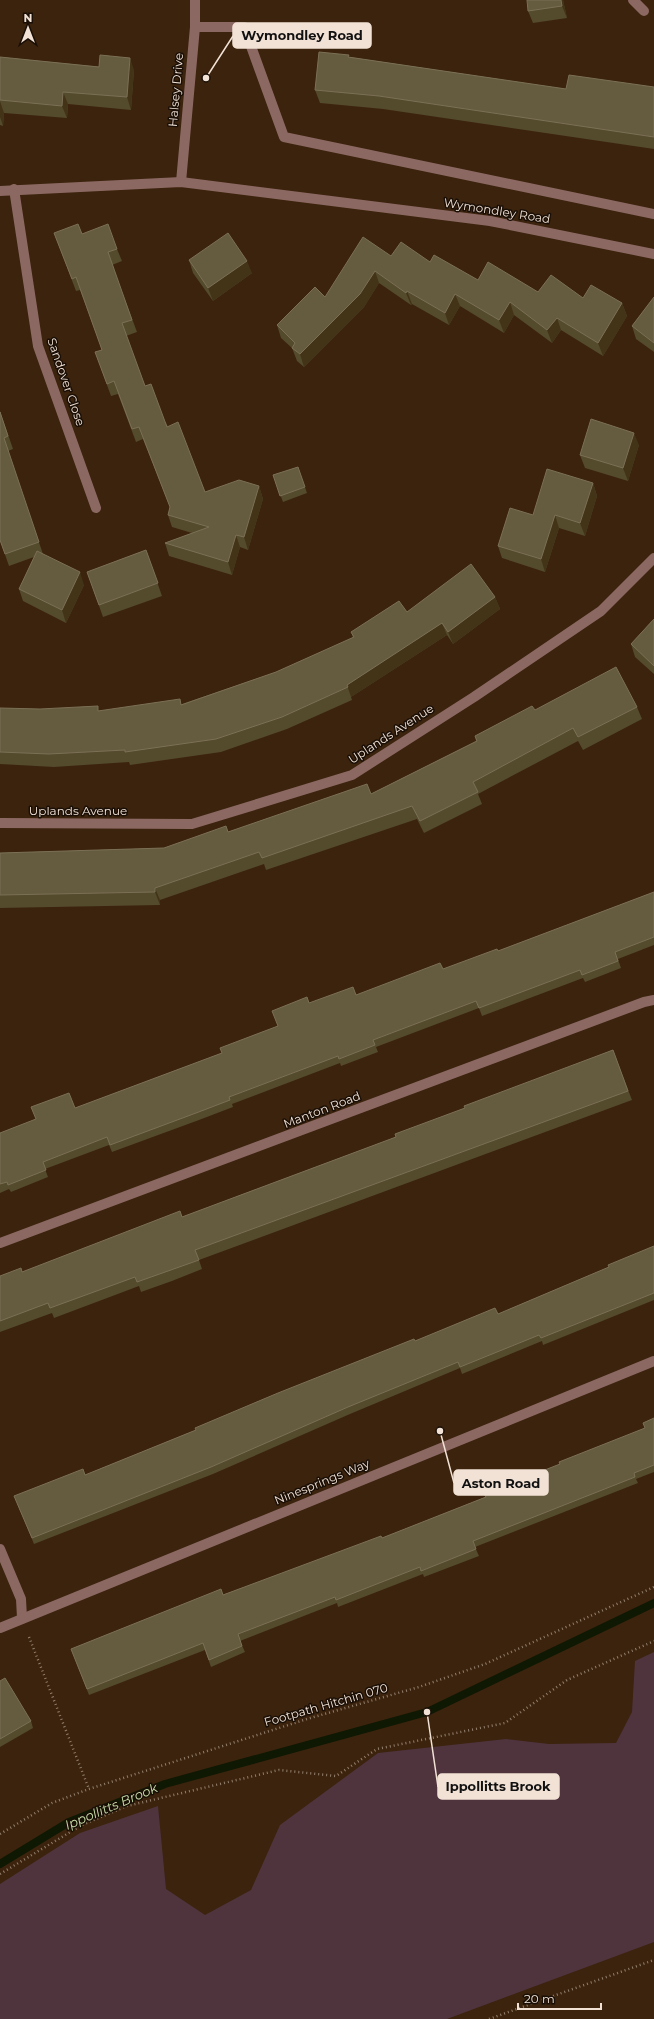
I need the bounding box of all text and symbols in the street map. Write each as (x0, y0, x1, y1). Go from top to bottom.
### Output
north arrow (8, 8, 48, 48)
text: N (24, 11, 32, 25)
callout: Wymondley Road (233, 23, 371, 48)
text: Wymondley Road (241, 27, 363, 43)
street label: Halsey Drive (165, 52, 186, 128)
street label: Wymondley Road (443, 195, 551, 226)
street label: Sandover Close (44, 336, 89, 428)
street label: Uplands Avenue (345, 700, 436, 767)
street label: Uplands Avenue (29, 803, 127, 818)
street label: Manton Road (281, 1088, 363, 1131)
street label: Ninesprings Way (272, 1455, 372, 1508)
callout: Aston Road (454, 1470, 548, 1495)
text: Aston Road (461, 1475, 540, 1491)
street label: Footpath Hitchin 070 (262, 1680, 390, 1729)
callout: Ippollitts Brook (438, 1774, 559, 1799)
text: Ippollitts Brook (445, 1778, 551, 1794)
water label: Ippollitts Brook (62, 1779, 161, 1833)
scale bar (518, 1985, 601, 2011)
text: 20 m (524, 1991, 555, 2006)

